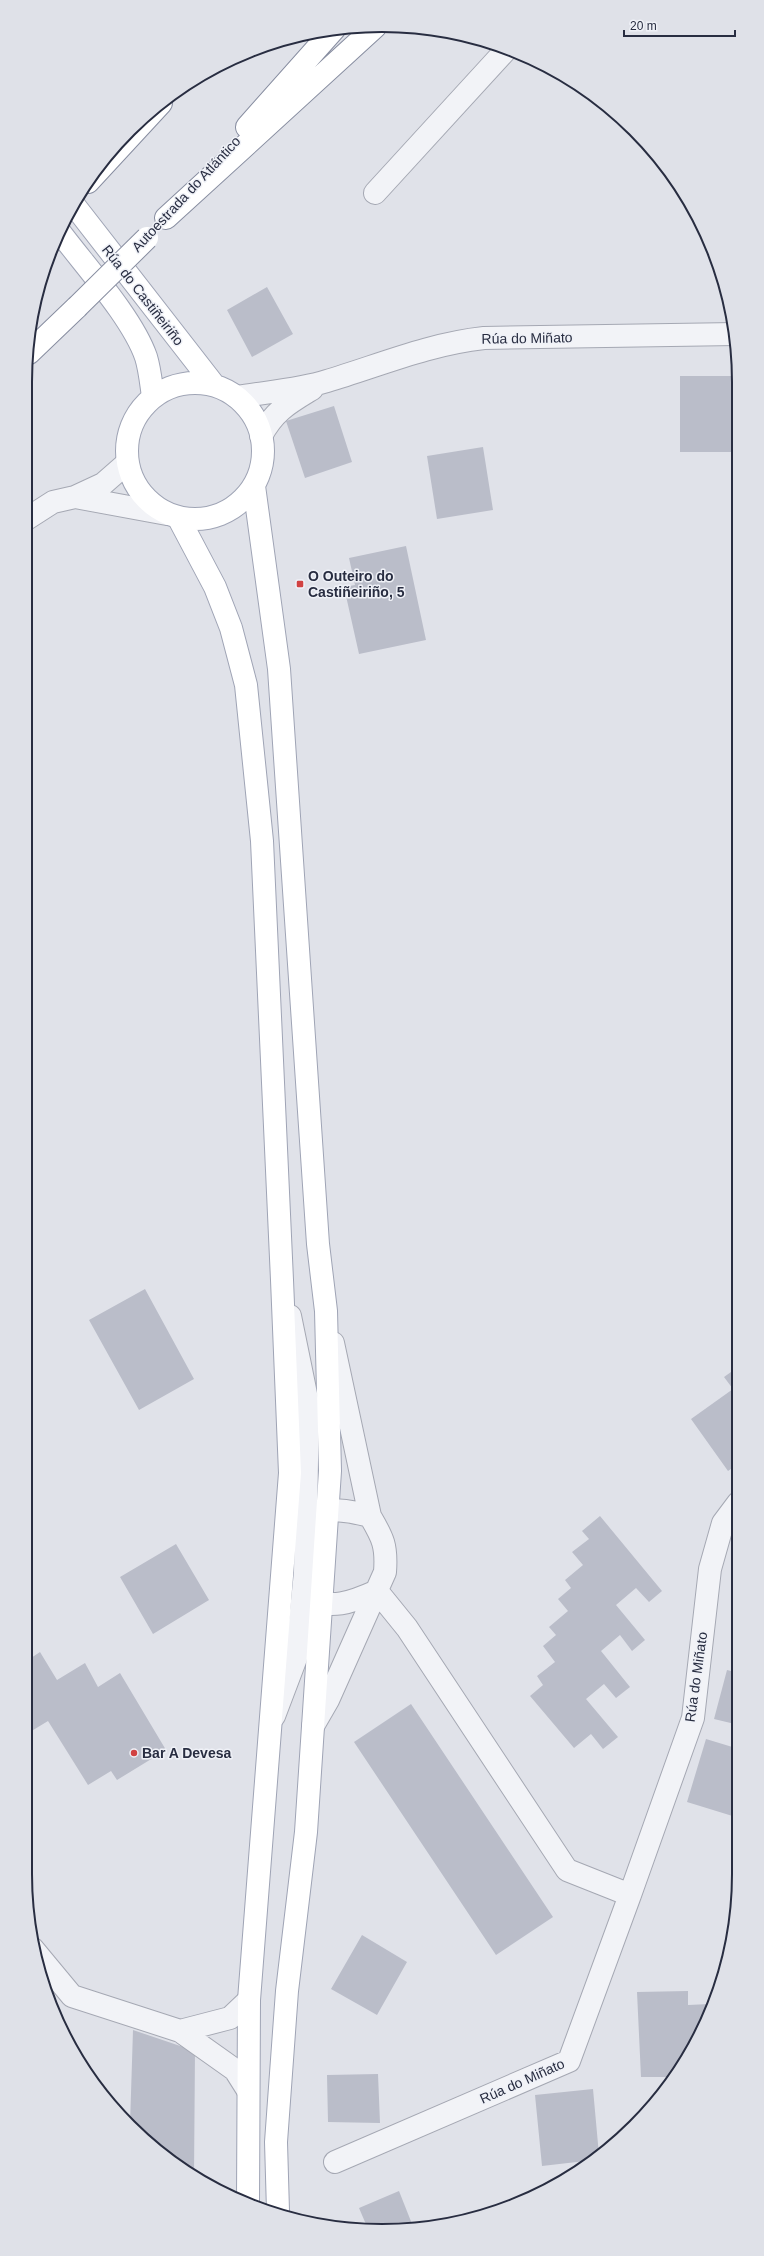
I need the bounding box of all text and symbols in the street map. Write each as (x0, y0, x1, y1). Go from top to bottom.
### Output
scale bar (624, 12, 735, 38)
text: 20 m (630, 19, 657, 33)
street label: Autoestrada do Atlántico (128, 133, 244, 255)
street label: Rúa do Castiñeiriño (99, 242, 187, 349)
street label: Rúa do Miñato (481, 329, 573, 347)
place label: O Outeiro do Castiñeiriño, 5 (308, 568, 405, 600)
marker: O Outeiro do Castiñeiriño, 5 (295, 579, 305, 589)
street label: Rúa do Miñato (682, 1631, 710, 1723)
place label: Bar A Devesa (142, 1745, 231, 1761)
marker: Bar A Devesa (129, 1748, 139, 1758)
street label: Rúa do Miñato (477, 2055, 567, 2107)

